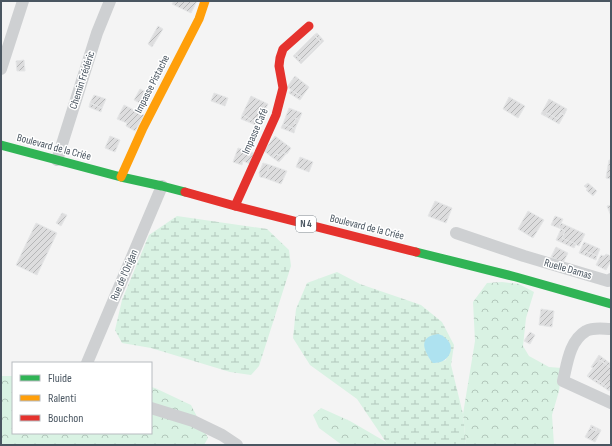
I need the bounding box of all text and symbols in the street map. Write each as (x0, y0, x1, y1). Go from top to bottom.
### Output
street label: Chemin Frédéric (67, 49, 97, 111)
street label: Impasse Pistache (132, 53, 172, 115)
street label: Impasse Café (239, 106, 271, 156)
street label: Boulevard de la Criée (16, 131, 92, 163)
street label: Boulevard de la Criée (328, 211, 406, 243)
road number: N 4 (296, 216, 316, 232)
street label: Rue de l'Origan (107, 247, 141, 302)
street label: Ruelle Damas (543, 256, 593, 282)
legend (12, 362, 152, 434)
text: Fluide (48, 371, 72, 386)
text: Ralenti (48, 391, 76, 406)
text: Bouchon (48, 411, 83, 426)

